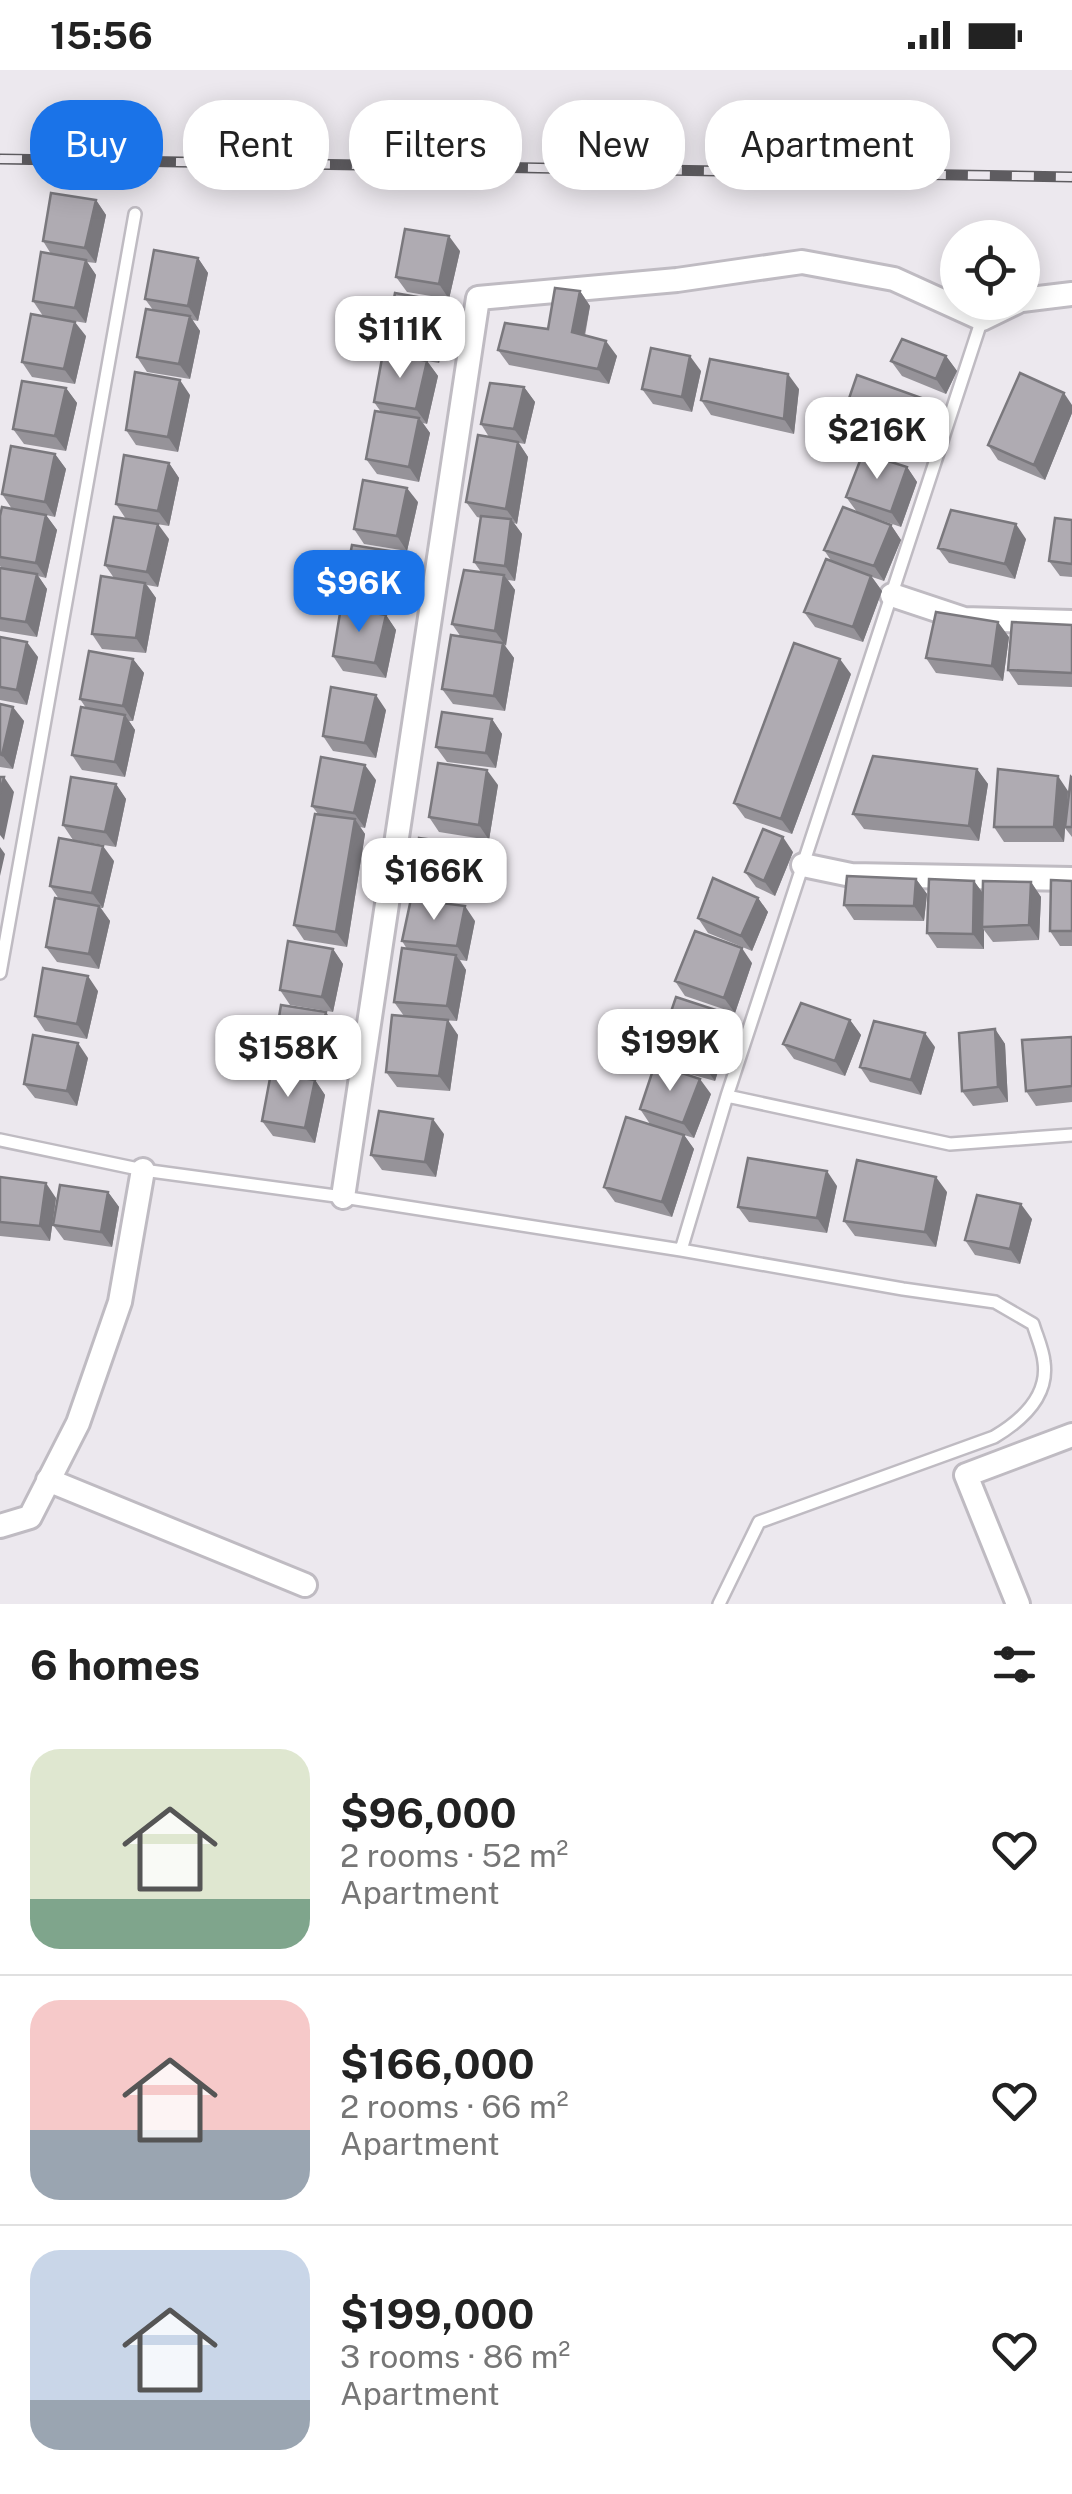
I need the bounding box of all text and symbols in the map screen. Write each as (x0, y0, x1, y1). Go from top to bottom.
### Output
text: 15:56 (50, 13, 153, 58)
chip: Buy (30, 100, 163, 190)
chip: Rent (183, 100, 329, 190)
chip: Filters (349, 100, 522, 190)
chip: New (542, 100, 685, 190)
chip: Apartment (705, 100, 950, 190)
map controls (940, 220, 1040, 320)
button: locate (940, 220, 1040, 320)
pin: $111K (330, 296, 470, 381)
text: $111K (357, 310, 443, 347)
pin: $216K (807, 397, 947, 482)
text: $216K (827, 411, 927, 448)
pin: $96K (300, 550, 418, 635)
text: $96K (316, 564, 402, 601)
pin: $166K (364, 838, 504, 923)
text: $166K (384, 852, 484, 889)
pin: $199K (600, 1009, 740, 1094)
pin: $158K (218, 1015, 358, 1100)
text: $199K (620, 1023, 720, 1060)
text: $158K (237, 1029, 339, 1066)
icon: filters (987, 1637, 1042, 1692)
text: 6 homes (30, 1640, 200, 1689)
text: $96,000 (340, 1788, 516, 1837)
icon: home (110, 1789, 230, 1909)
icon: heart (987, 1822, 1042, 1877)
text: 2 rooms · 52 m² (340, 1837, 568, 1874)
text: Apartment (340, 1874, 500, 1911)
text: $166,000 (340, 2039, 535, 2088)
icon: home (110, 2040, 230, 2160)
icon: heart (987, 2073, 1042, 2128)
text: 2 rooms · 66 m² (340, 2088, 568, 2125)
text: Apartment (340, 2125, 500, 2162)
text: $199,000 (340, 2289, 534, 2338)
icon: home (110, 2290, 230, 2410)
icon: heart (987, 2323, 1042, 2378)
text: 3 rooms · 86 m² (340, 2338, 570, 2375)
text: Apartment (340, 2375, 500, 2412)

